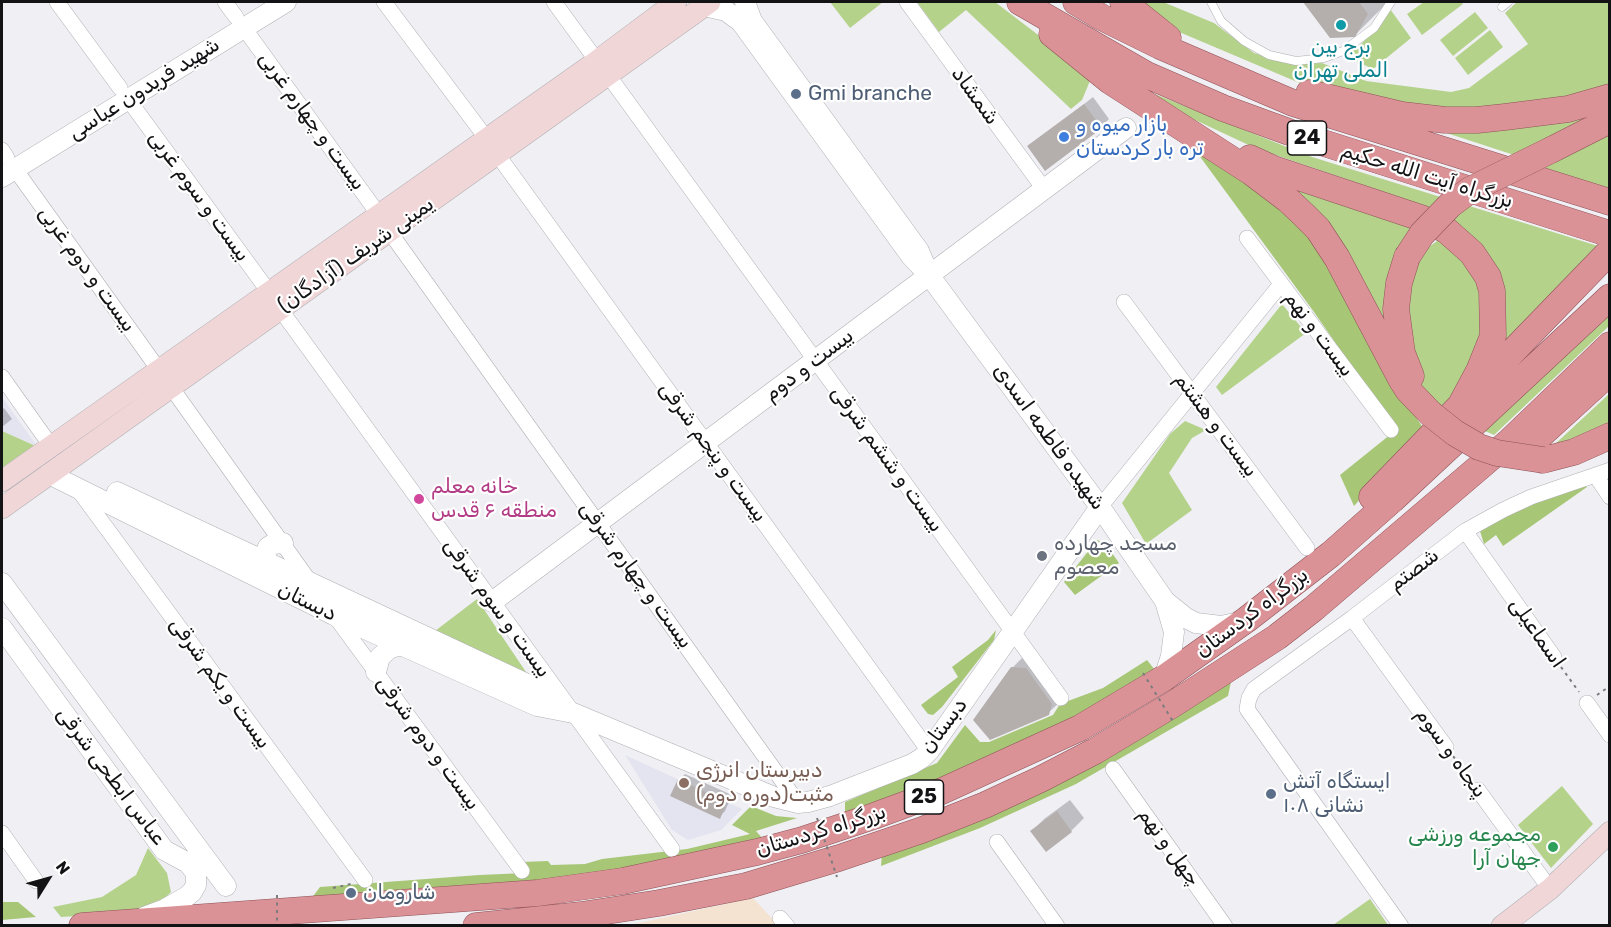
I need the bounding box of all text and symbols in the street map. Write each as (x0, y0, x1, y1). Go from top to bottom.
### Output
marker: برج بین الملی تهران (1334, 18, 1348, 32)
street label: شهید فریدون عباسی (64, 32, 224, 146)
place label: برج بین الملی تهران (1294, 34, 1388, 84)
street label: بیست و چهارم غربی (253, 46, 371, 196)
street label: شمشاد (946, 62, 1004, 130)
place label: Gmi branche (808, 81, 932, 107)
marker: Gmi branche (789, 87, 803, 101)
place label: بازار میوه و تره بار کردستان (1076, 112, 1204, 162)
road number: 24 (1288, 121, 1326, 155)
street label: بیست و سوم غربی (143, 125, 255, 267)
marker: بازار میوه و تره بار کردستان (1057, 130, 1071, 144)
street label: بزرگراه آیت الله حکیم (1338, 138, 1516, 214)
street label: یمینی شریف (آزادگان) (273, 192, 439, 318)
street label: بیست و دوم غربی (33, 201, 141, 337)
street label: بیست و نهم (1279, 286, 1359, 382)
street label: بیست و دوم (759, 323, 859, 407)
street label: شهیده فاطمه اسدی (987, 359, 1111, 515)
street label: بیست و هشتم (1169, 368, 1263, 482)
street label: بیست و پنجم شرقی (654, 377, 772, 527)
street label: بیست و ششم شرقی (825, 381, 949, 537)
place label: خانه معلم منطقه ۶ قدس (431, 474, 557, 524)
marker: خانه معلم منطقه ۶ قدس (412, 492, 426, 506)
street label: بیست و چهارم شرقی (574, 496, 698, 654)
place label: مسجد چهارده معصوم (1054, 531, 1177, 581)
street label: بیست و سوم شرقی (438, 533, 556, 683)
street label: شصتم (1384, 543, 1444, 597)
marker: مسجد چهارده معصوم (1035, 549, 1049, 563)
street label: بزرگراه کردستان (1191, 562, 1313, 664)
street label: دبستان (273, 577, 341, 627)
street label: اسماعیلی (1504, 593, 1570, 673)
street label: بیست و یکم شرقی (164, 612, 276, 754)
street label: بیست و دوم شرقی (371, 671, 485, 815)
street label: دبستان (915, 693, 973, 759)
street label: عباس ابطحی شرقی (51, 702, 171, 850)
street label: پنجاه و سوم (1410, 703, 1492, 803)
place label: دبیرستان انرژی مثبت(دوره دوم) (696, 758, 834, 808)
place label: ایستگاه آتش نشانی ۱۰۸ (1283, 769, 1391, 819)
marker: دبیرستان انرژی مثبت(دوره دوم) (677, 776, 691, 790)
road number: 25 (904, 780, 944, 814)
marker: ایستگاه آتش نشانی ۱۰۸ (1264, 787, 1278, 801)
street label: بزرگراه کردستان (753, 799, 889, 863)
street label: چهل و نهم (1132, 803, 1206, 891)
place label: مجموعه ورزشی جهان آرا (1408, 822, 1541, 872)
marker: مجموعه ورزشی جهان آرا (1546, 840, 1560, 854)
north arrow (18, 849, 78, 909)
text: N (52, 858, 74, 878)
place label: شارومان (363, 880, 436, 906)
marker: شارومان (344, 886, 358, 900)

